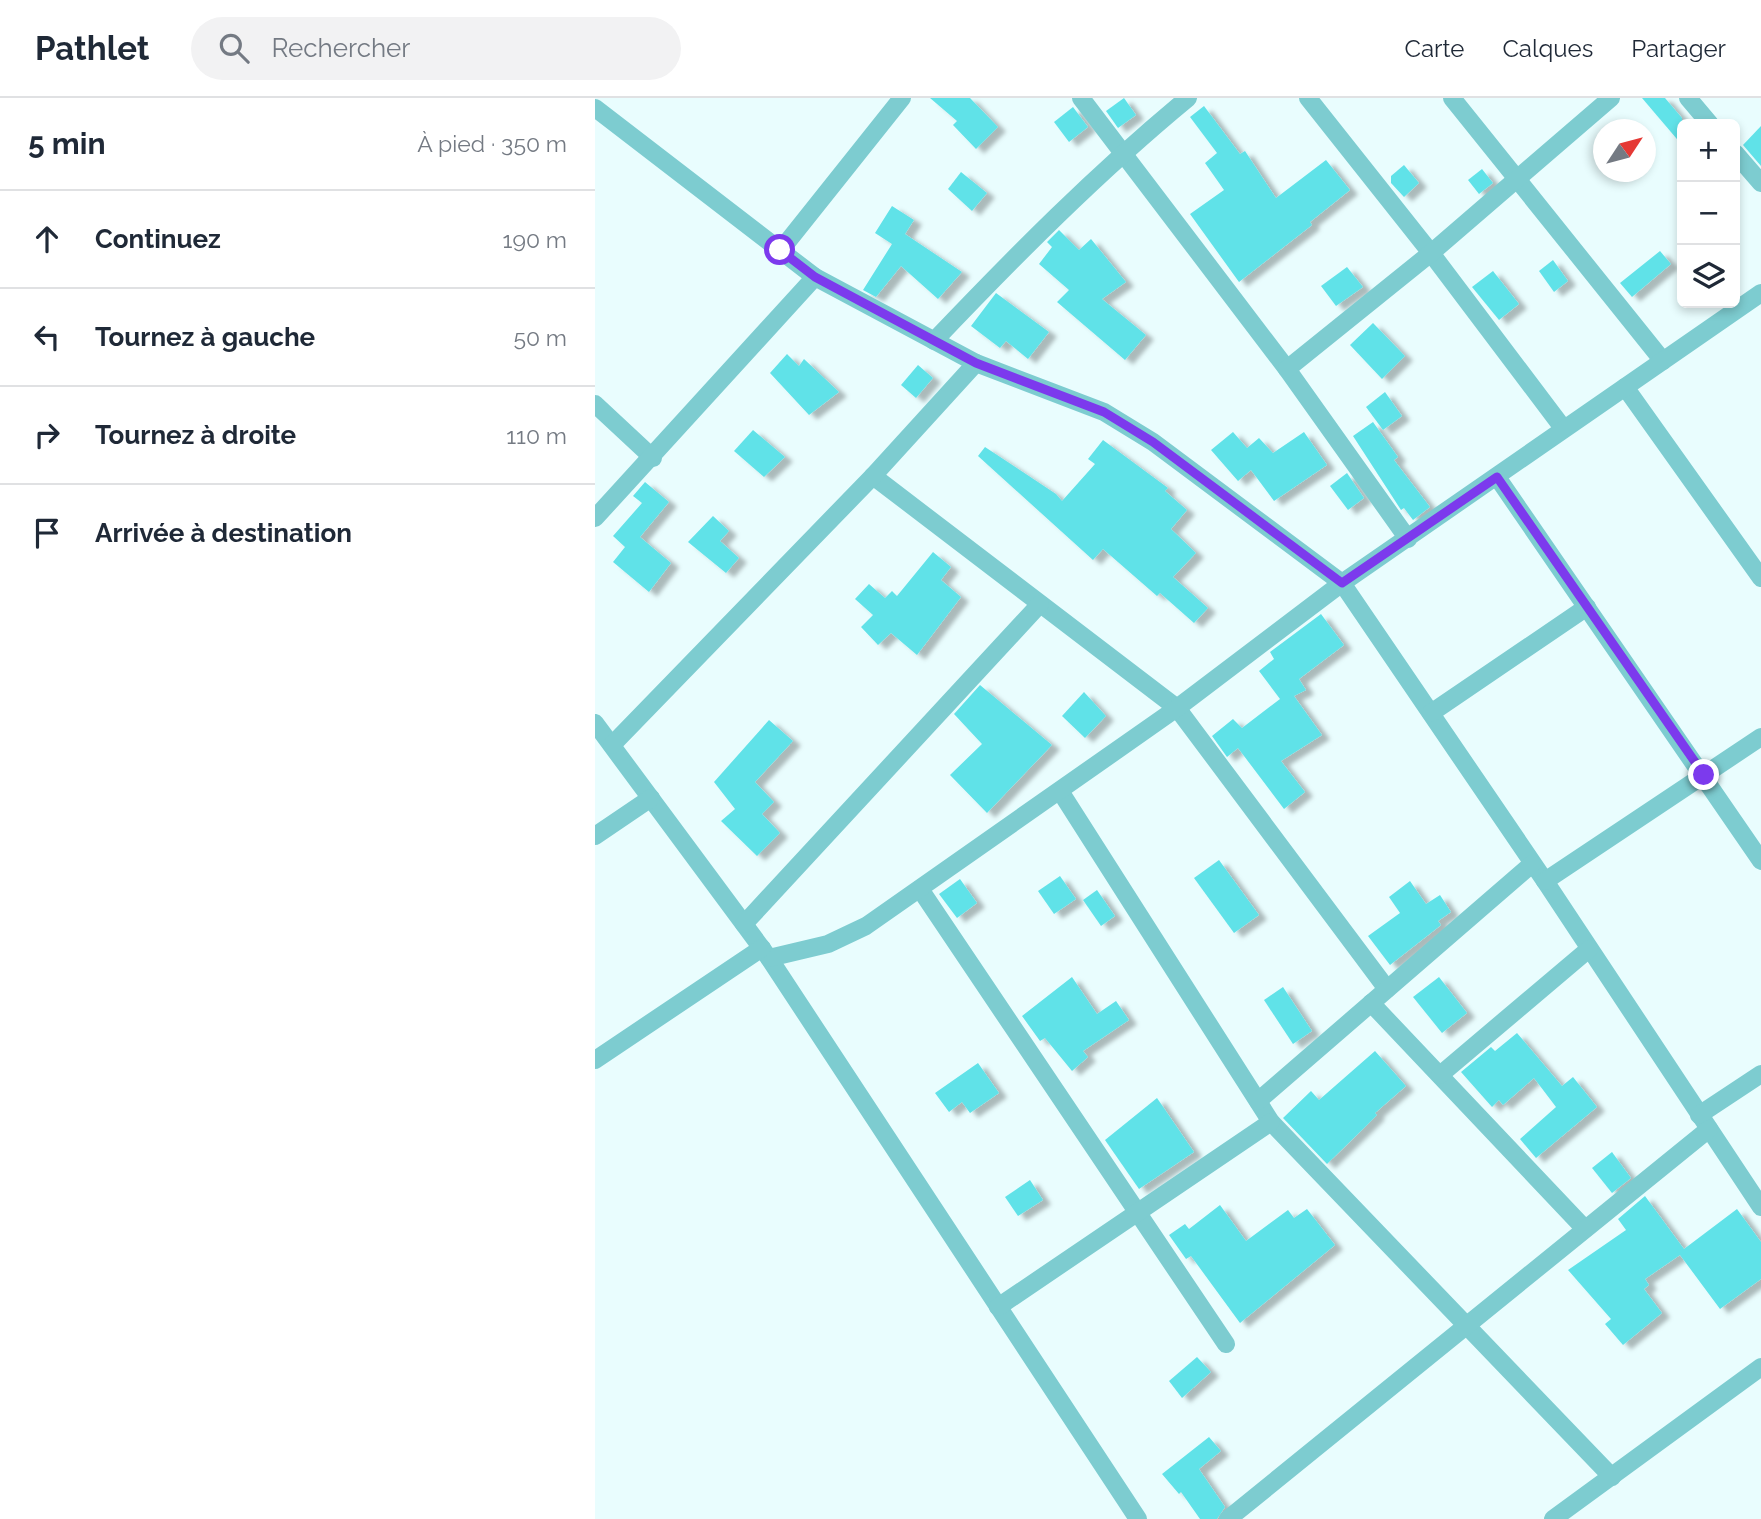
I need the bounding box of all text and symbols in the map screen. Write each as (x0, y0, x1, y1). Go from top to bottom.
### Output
search box (191, 17, 681, 80)
text: Pathlet (35, 29, 149, 68)
icon: search (215, 29, 253, 67)
text: Rechercher (271, 33, 410, 63)
text: Carte (1405, 34, 1464, 63)
text: Calques (1502, 34, 1593, 63)
text: Partager (1631, 34, 1726, 63)
north arrow (1593, 119, 1656, 182)
map controls (1677, 119, 1740, 308)
button: + (1677, 119, 1740, 182)
text: 5 min (28, 126, 106, 161)
text: À pied · 350 m (417, 130, 567, 157)
button: − (1677, 182, 1740, 245)
icon: ahead (28, 220, 66, 258)
text: Continuez (95, 224, 221, 254)
text: 190 m (503, 226, 567, 253)
route start (764, 234, 795, 265)
button: layers (1677, 245, 1740, 308)
icon: left (28, 318, 66, 356)
text: Tournez à gauche (95, 322, 315, 352)
text: 50 m (513, 324, 567, 351)
icon: right (28, 416, 66, 454)
text: Tournez à droite (95, 420, 296, 450)
text: 110 m (506, 422, 567, 449)
icon: arrive (28, 514, 66, 552)
text: Arrivée à destination (95, 518, 352, 548)
route end (1688, 759, 1719, 790)

